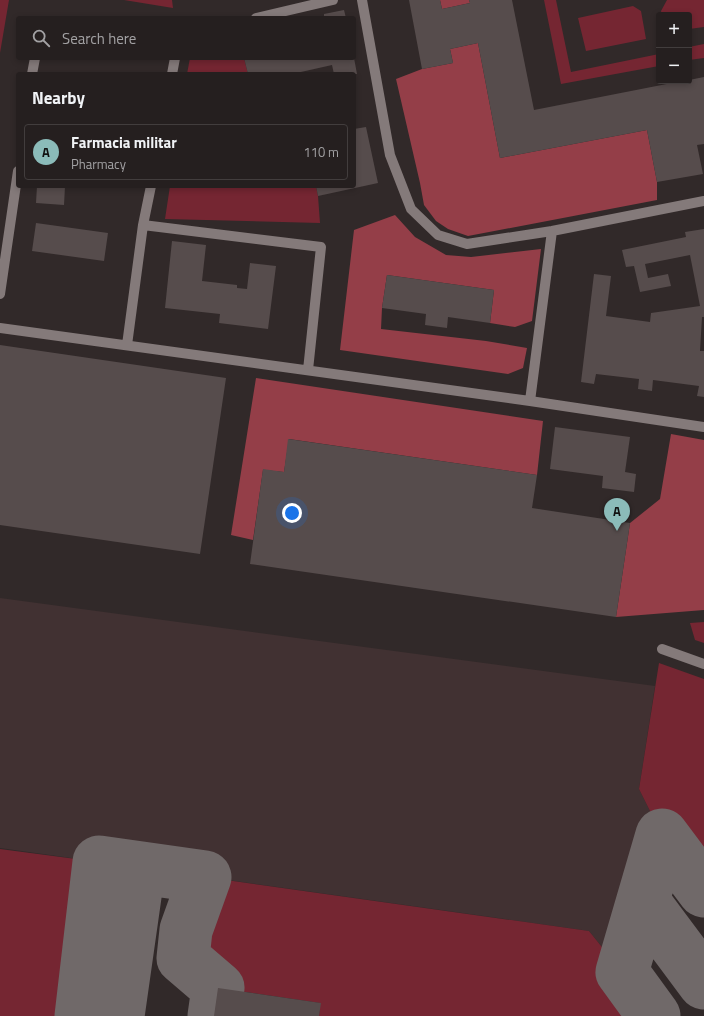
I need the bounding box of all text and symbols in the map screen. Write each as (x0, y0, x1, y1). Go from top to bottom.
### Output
map controls (656, 12, 692, 84)
button: + (656, 12, 692, 48)
search box (16, 16, 356, 60)
icon: search (30, 27, 52, 49)
text: Search here (62, 27, 136, 50)
button: − (656, 48, 692, 84)
text: Nearby (32, 85, 85, 111)
text: Farmacia militar (71, 131, 177, 154)
text: A (42, 142, 50, 162)
text: 110 m (303, 142, 339, 162)
text: Pharmacy (71, 154, 126, 174)
pin: A (604, 498, 630, 531)
your location (282, 503, 302, 523)

